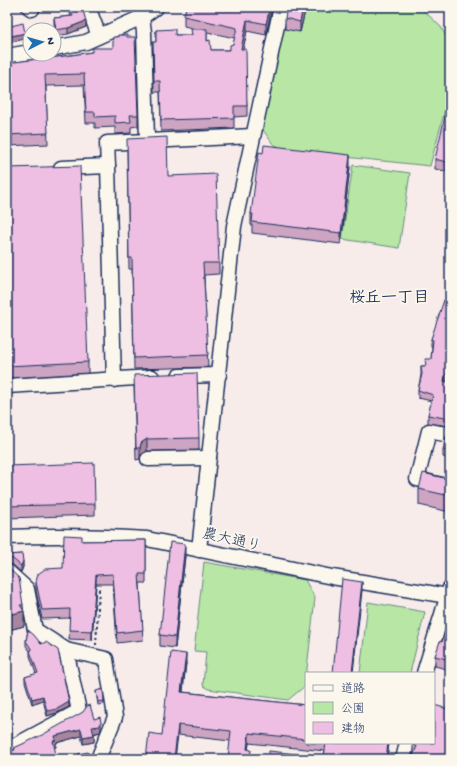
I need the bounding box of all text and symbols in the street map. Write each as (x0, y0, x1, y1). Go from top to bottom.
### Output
north arrow (22, 22, 62, 62)
text: N (44, 37, 56, 45)
district label: 桜丘一丁目 (349, 289, 429, 309)
street label: 農大通り (200, 524, 263, 556)
legend (305, 672, 435, 744)
text: 道路 (341, 682, 365, 697)
text: 公園 (341, 702, 365, 717)
text: 建物 (341, 722, 365, 737)

